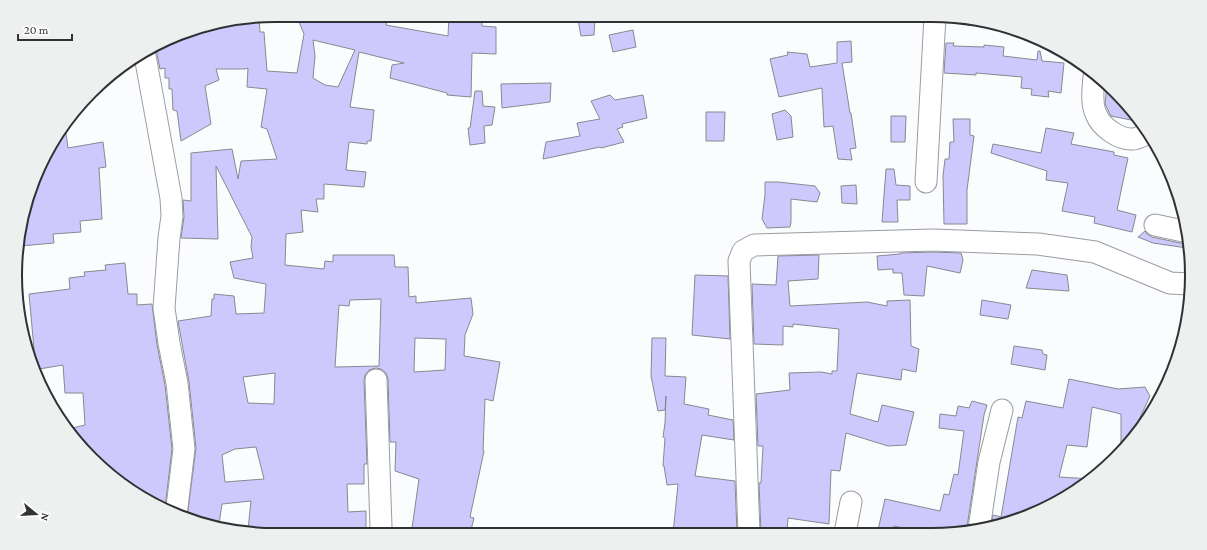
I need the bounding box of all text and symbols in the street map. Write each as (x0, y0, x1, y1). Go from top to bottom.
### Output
scale bar (18, 16, 72, 42)
text: 20 m (24, 23, 49, 37)
north arrow (16, 494, 56, 534)
text: N (38, 512, 52, 523)

